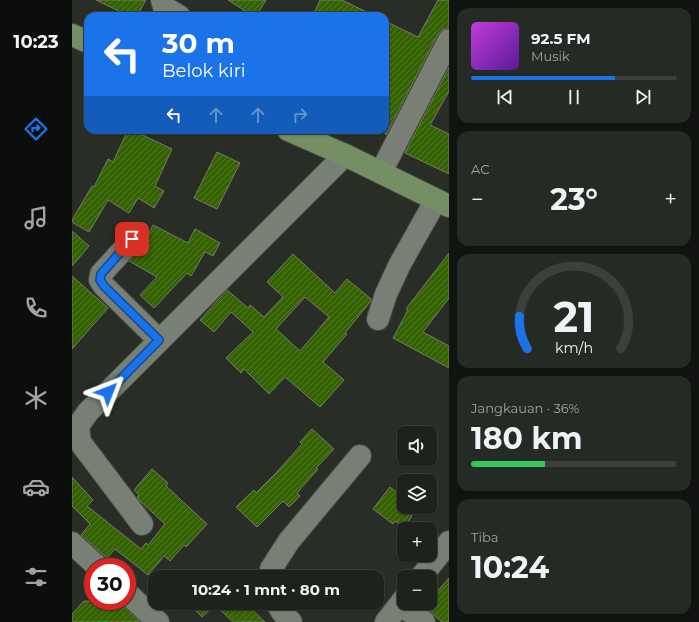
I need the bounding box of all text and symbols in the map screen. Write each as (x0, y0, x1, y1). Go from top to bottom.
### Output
text: 30 m (162, 26, 235, 60)
icon: left (96, 28, 148, 80)
text: 92.5 FM (531, 29, 591, 48)
text: 10:23 (13, 31, 59, 53)
text: Musik (531, 48, 570, 64)
text: Belok kiri (162, 60, 246, 82)
icon: previous (494, 86, 516, 108)
icon: pause (563, 86, 585, 108)
icon: next (632, 86, 654, 108)
icon: left (163, 104, 185, 126)
icon: ahead (205, 104, 227, 126)
icon: ahead (247, 104, 269, 126)
icon: right (289, 104, 311, 126)
icon: directions (22, 115, 50, 143)
text: AC (471, 161, 489, 177)
text: 23° (550, 181, 598, 218)
text: − (471, 186, 484, 213)
text: + (664, 186, 677, 213)
icon: music (22, 204, 50, 232)
pin (115, 222, 149, 256)
icon: arrive (121, 228, 143, 250)
text: 21 (554, 292, 594, 342)
icon: phone (22, 294, 50, 322)
text: km/h (555, 339, 593, 357)
position arrow (87, 371, 129, 413)
icon: climate (22, 384, 50, 412)
text: Jangkauan · 36% (471, 400, 579, 416)
text: 180 km (471, 420, 582, 457)
map controls (397, 426, 437, 610)
button: sound (397, 426, 437, 466)
icon: car (22, 473, 50, 501)
button: layers (397, 474, 437, 514)
button: + (397, 522, 437, 562)
text: Tiba (471, 529, 498, 545)
text: 10:24 (471, 549, 549, 586)
speed limit sign: 30 (84, 558, 136, 610)
icon: filters (22, 563, 50, 591)
button: − (397, 570, 437, 610)
text: 10:24 · 1 mnt · 80 m (192, 580, 340, 599)

